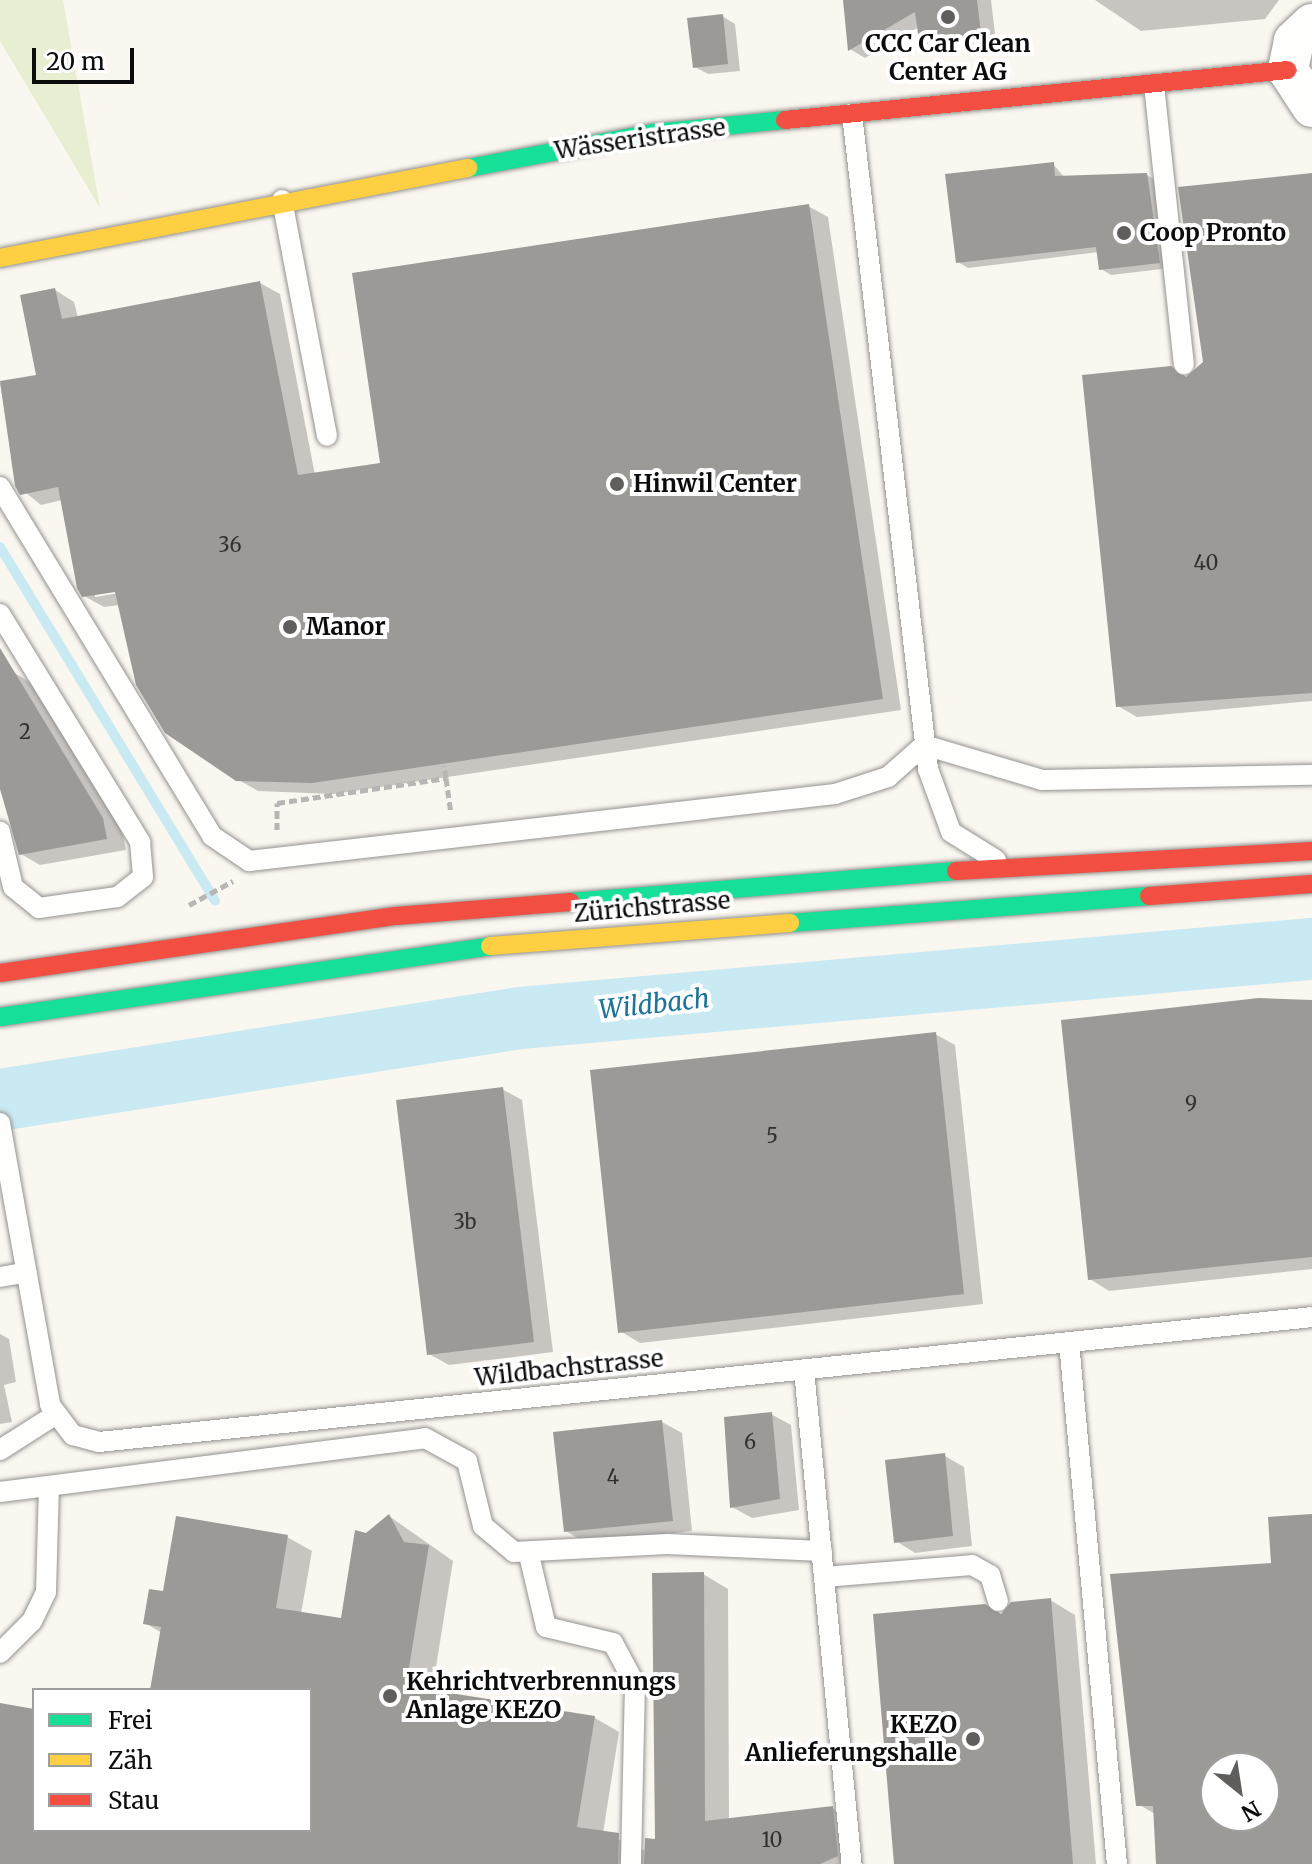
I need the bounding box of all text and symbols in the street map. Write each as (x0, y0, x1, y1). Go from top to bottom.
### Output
marker: CCC Car Clean Center AG (939, 8, 957, 26)
place label: CCC Car Clean Center AG (865, 30, 1031, 86)
scale bar (36, 32, 138, 82)
text: 20 m (46, 46, 105, 77)
street label: Wässeristrasse (553, 113, 727, 165)
place label: Coop Pronto (1140, 219, 1286, 247)
marker: Coop Pronto (1115, 224, 1133, 242)
place label: Hinwil Center (633, 470, 797, 498)
marker: Hinwil Center (608, 475, 626, 493)
house number: 36 (218, 532, 242, 556)
house number: 40 (1194, 550, 1218, 574)
place label: Manor (306, 613, 386, 641)
marker: Manor (281, 618, 299, 636)
house number: 2 (19, 719, 31, 743)
street label: Zürichstrasse (573, 886, 731, 928)
water label: Wildbach (597, 983, 711, 1025)
house number: 9 (1185, 1091, 1197, 1115)
house number: 5 (766, 1123, 778, 1147)
house number: 3b (453, 1209, 477, 1233)
street label: Wildbachstrasse (473, 1344, 665, 1392)
house number: 6 (744, 1429, 756, 1453)
house number: 4 (607, 1464, 619, 1488)
place label: Kehrichtverbrennungs Anlage KEZO (406, 1668, 676, 1724)
marker: Kehrichtverbrennungs Anlage KEZO (381, 1687, 399, 1705)
legend (32, 1688, 312, 1832)
text: Frei (108, 1705, 153, 1736)
place label: KEZO Anlieferungshalle (745, 1711, 957, 1767)
marker: KEZO Anlieferungshalle (964, 1730, 982, 1748)
text: Zäh (108, 1745, 153, 1776)
north arrow (1200, 1752, 1280, 1832)
text: Stau (108, 1785, 159, 1816)
text: N (1236, 1795, 1266, 1828)
house number: 10 (761, 1827, 783, 1851)

